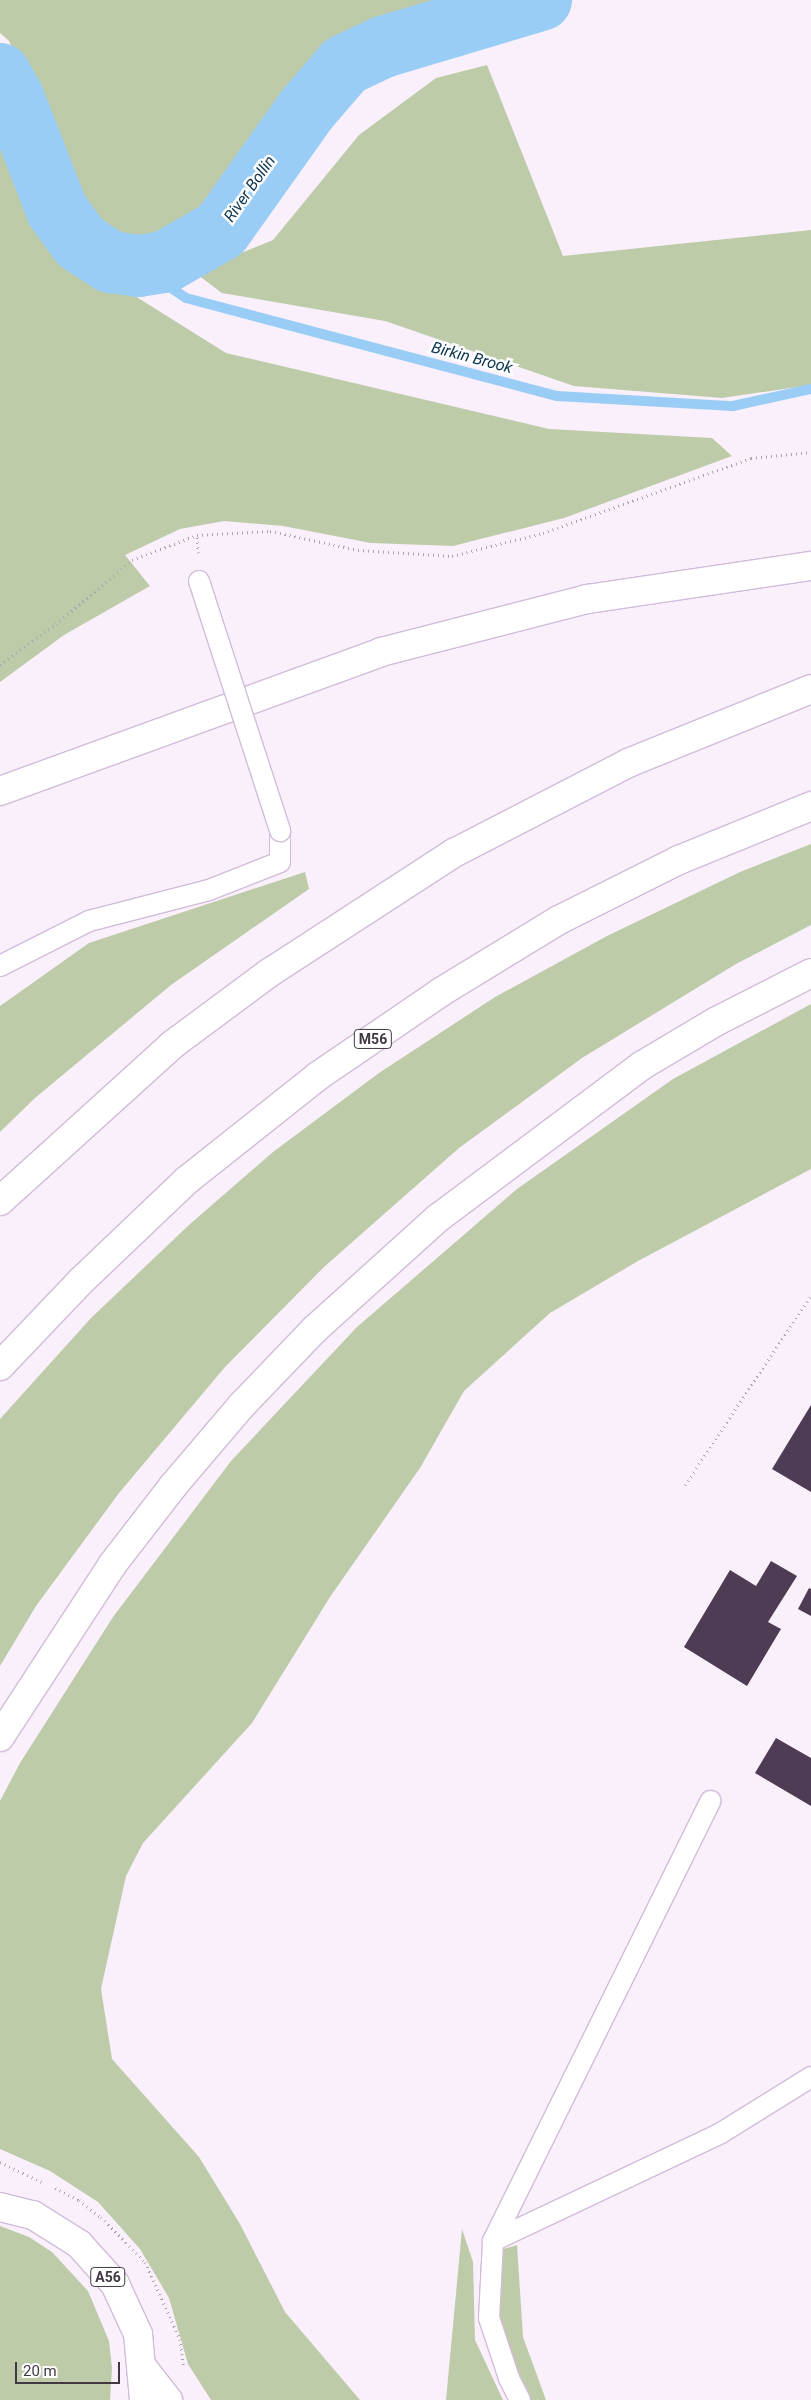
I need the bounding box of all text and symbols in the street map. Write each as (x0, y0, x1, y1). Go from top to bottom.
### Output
water label: River Bollin (220, 152, 280, 226)
water label: Birkin Brook (429, 338, 515, 378)
road number: M56 (353, 1028, 393, 1050)
road number: A56 (89, 2266, 127, 2288)
scale bar (18, 2352, 122, 2384)
text: 20 m (23, 2362, 57, 2380)

